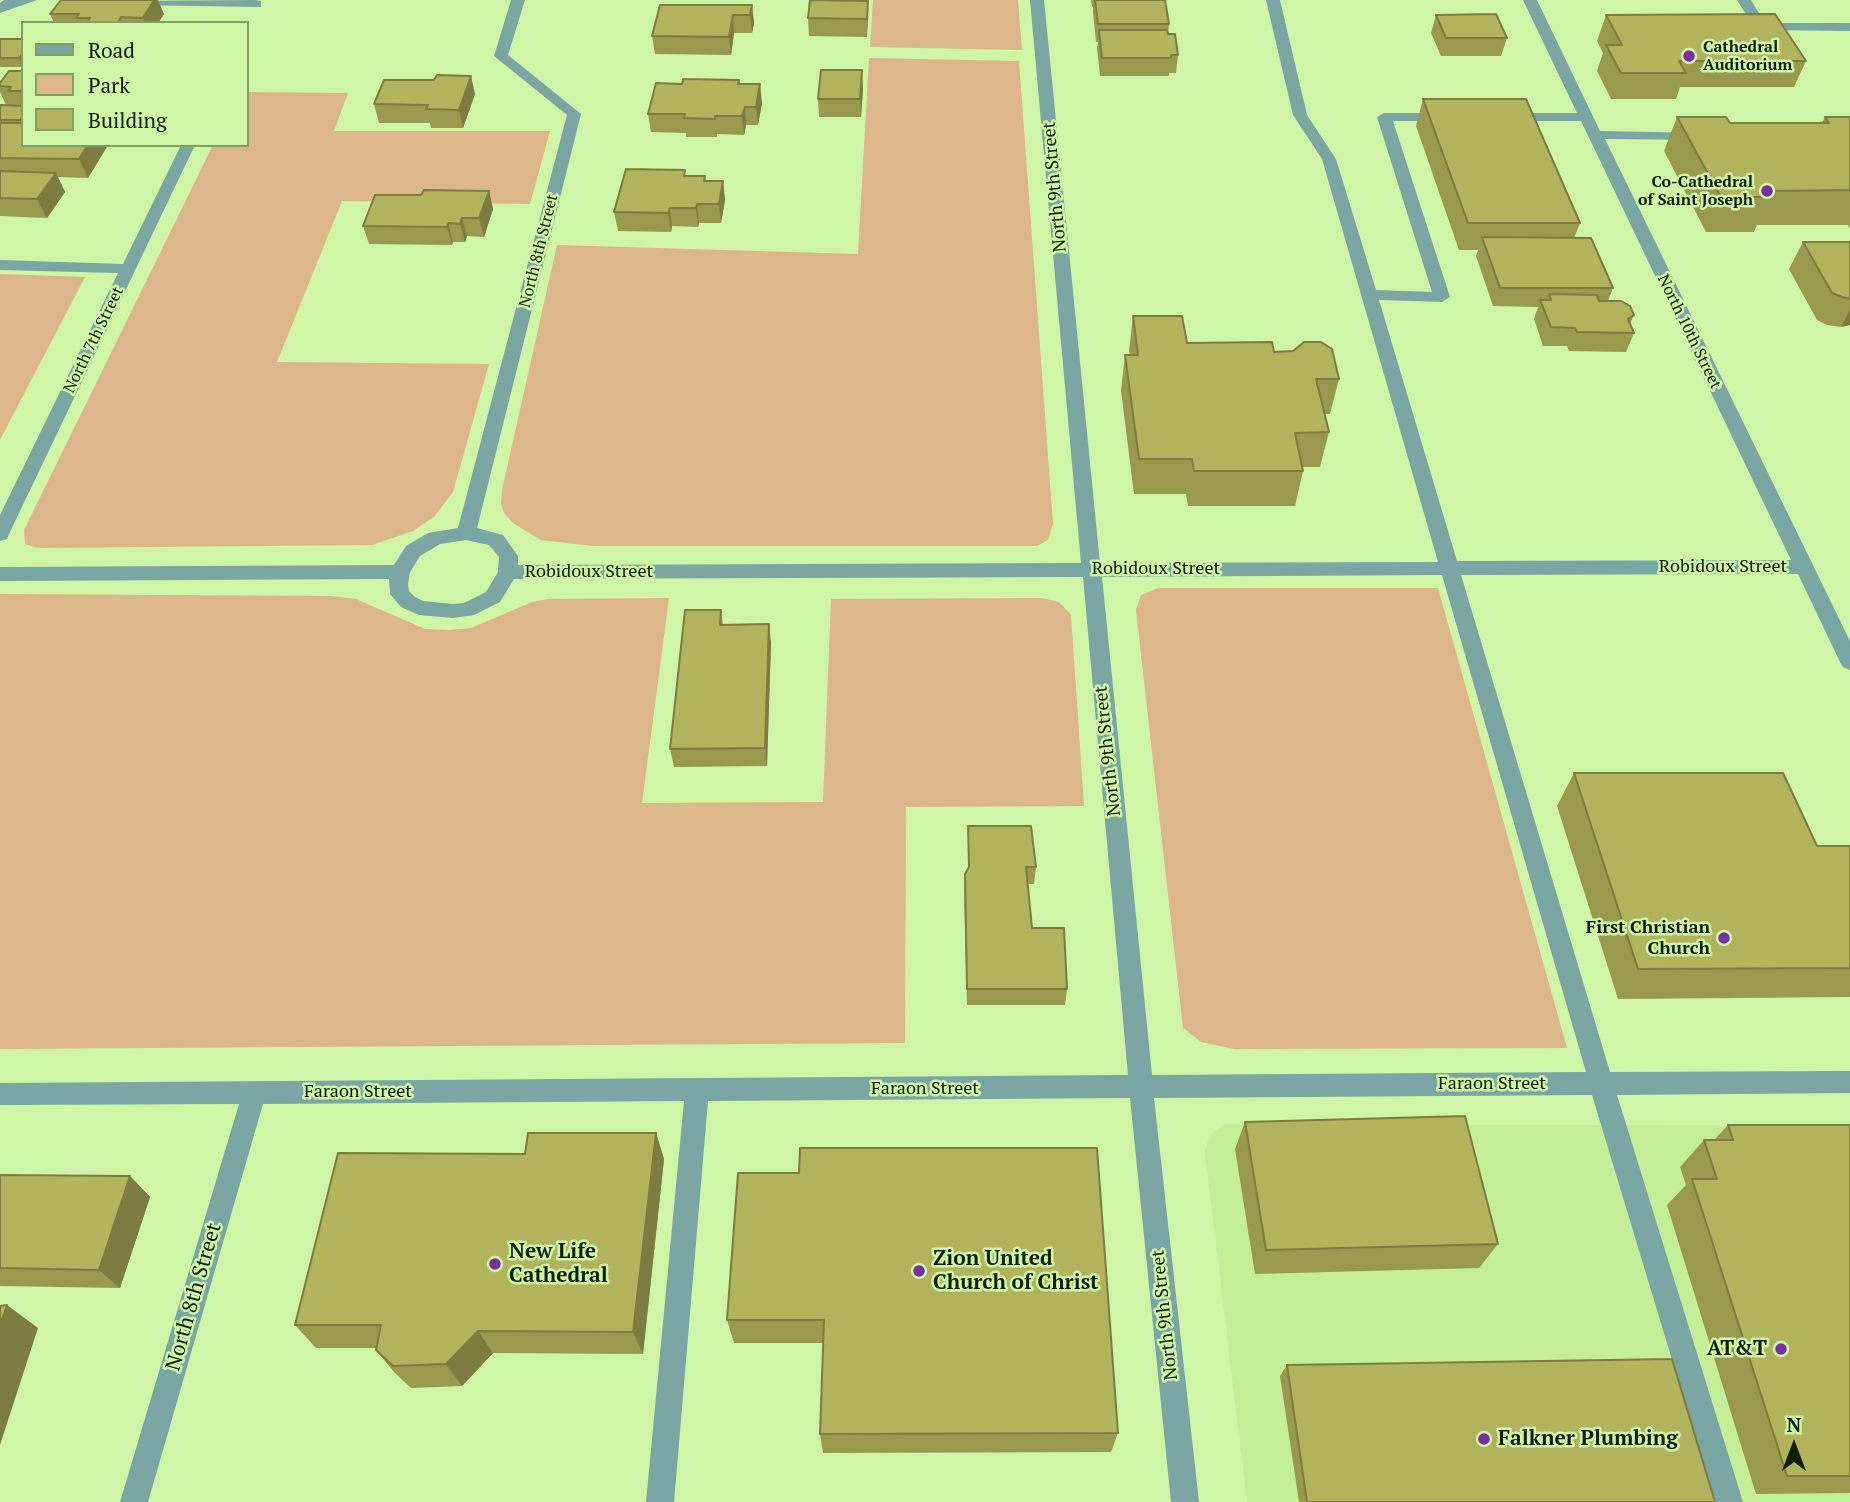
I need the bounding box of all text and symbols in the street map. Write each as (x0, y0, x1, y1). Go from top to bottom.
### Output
legend (21, 21, 248, 147)
text: Road (88, 36, 135, 64)
place label: Cathedral Auditorium (1703, 37, 1792, 75)
marker: Cathedral Auditorium (1681, 48, 1697, 64)
text: Park (88, 71, 130, 99)
text: Building (88, 106, 167, 134)
street label: North 9th Street (1039, 121, 1071, 253)
place label: Co-Cathedral of Saint Joseph (1638, 172, 1753, 210)
marker: Co-Cathedral of Saint Joseph (1759, 183, 1775, 199)
street label: North 8th Street (516, 192, 562, 310)
street label: North 10th Street (1653, 272, 1725, 392)
street label: North 7th Street (60, 284, 128, 396)
street label: Robidoux Street (1659, 556, 1787, 578)
street label: Robidoux Street (1092, 558, 1220, 580)
street label: Robidoux Street (525, 561, 653, 583)
street label: North 9th Street (1090, 685, 1126, 817)
place label: First Christian Church (1586, 917, 1710, 960)
marker: First Christian Church (1716, 930, 1732, 946)
street label: Faraon Street (1438, 1073, 1546, 1095)
street label: Faraon Street (871, 1078, 979, 1100)
street label: Faraon Street (304, 1081, 412, 1103)
street label: North 8th Street (161, 1220, 227, 1374)
place label: New Life Cathedral (509, 1239, 608, 1289)
place label: Zion United Church of Christ (933, 1246, 1099, 1296)
street label: North 9th Street (1147, 1249, 1183, 1381)
marker: New Life Cathedral (487, 1256, 503, 1272)
marker: Zion United Church of Christ (911, 1263, 927, 1279)
place label: AT&T (1707, 1336, 1767, 1362)
marker: AT&T (1773, 1341, 1789, 1357)
north arrow (1759, 1411, 1829, 1481)
text: N (1787, 1412, 1801, 1437)
place label: Falkner Plumbing (1498, 1426, 1678, 1452)
marker: Falkner Plumbing (1476, 1431, 1492, 1447)

